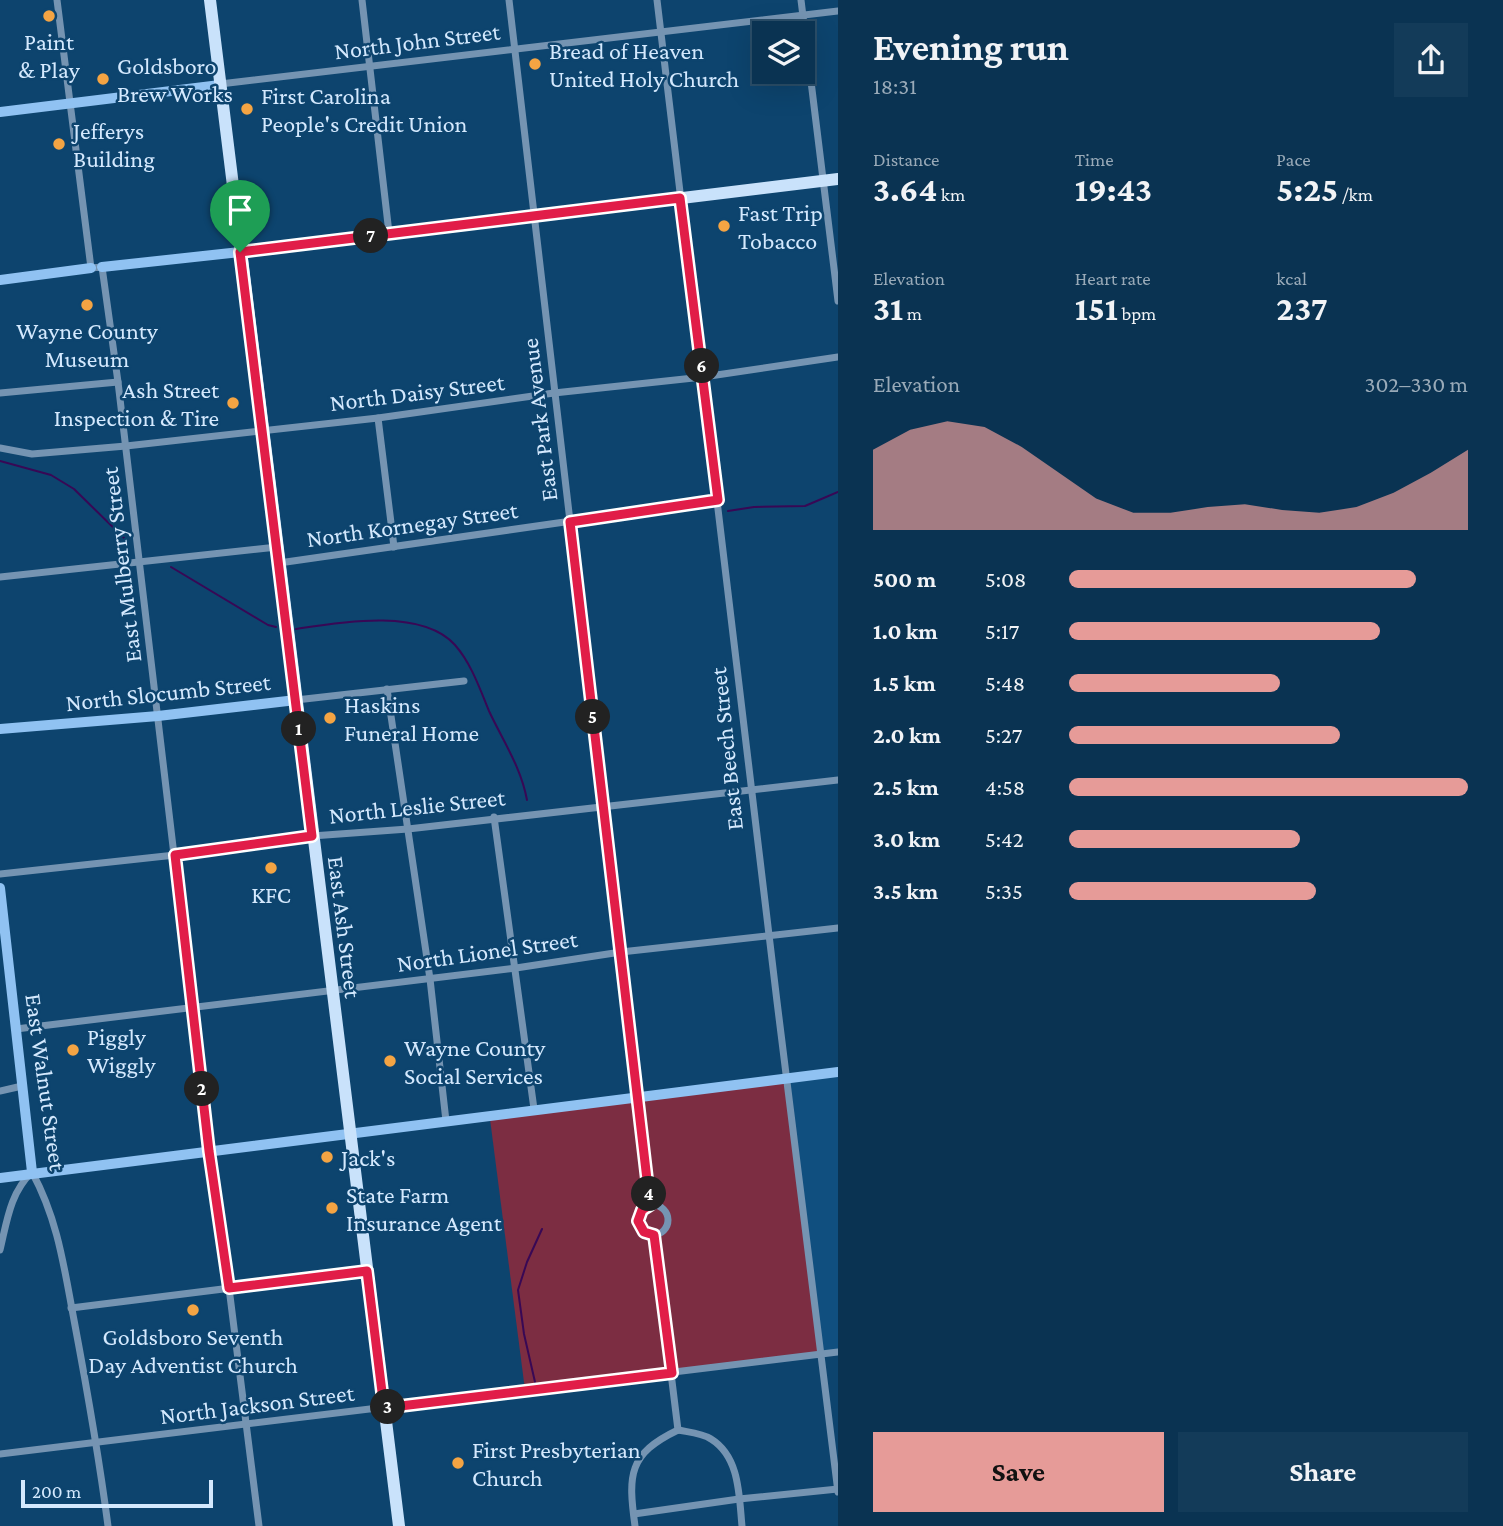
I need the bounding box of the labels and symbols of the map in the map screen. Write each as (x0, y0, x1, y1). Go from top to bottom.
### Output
marker: Paint & Play (41, 8, 57, 24)
street label: North John Street (333, 17, 503, 65)
place label: Paint & Play (18, 28, 81, 83)
place label: Bread of Heaven United Holy Church (549, 37, 739, 92)
place label: Goldsboro Brew Works (117, 52, 233, 107)
marker: Bread of Heaven United Holy Church (527, 56, 543, 72)
marker: Goldsboro Brew Works (95, 71, 111, 87)
place label: First Carolina People's Credit Union (261, 82, 468, 137)
marker: First Carolina People's Credit Union (239, 101, 255, 117)
place label: Jefferys Building (71, 117, 155, 172)
marker: Jefferys Building (51, 136, 67, 152)
pin (210, 180, 270, 252)
place label: Fast Trip Tobacco (738, 199, 823, 254)
pin: 7 (354, 218, 388, 254)
marker: Fast Trip Tobacco (716, 218, 732, 234)
marker: Wayne County Museum (79, 297, 95, 313)
place label: Wayne County Museum (16, 317, 159, 372)
street label: East Park Avenue (516, 337, 562, 503)
pin: 6 (684, 348, 720, 384)
street label: North Daisy Street (328, 368, 507, 416)
place label: Ash Street Inspection & Tire (54, 376, 220, 431)
marker: Ash Street Inspection & Tire (225, 395, 241, 411)
street label: East Mulberry Street (95, 465, 146, 664)
street label: North Kornegay Street (305, 496, 520, 552)
street label: East Beech Street (704, 665, 748, 832)
street label: North Slocumb Street (64, 668, 273, 716)
place label: Haskins Funeral Home (344, 691, 479, 746)
pin: 5 (576, 700, 610, 734)
marker: Haskins Funeral Home (322, 710, 338, 726)
pin: 1 (282, 712, 316, 746)
street label: North Leslie Street (327, 783, 508, 829)
street label: East Ash Street (323, 855, 367, 1001)
marker: KFC (263, 860, 279, 876)
place label: KFC (251, 881, 291, 908)
street label: North Lionel Street (395, 925, 580, 977)
street label: East Walnut Street (20, 992, 72, 1173)
place label: Piggly Wiggly (87, 1023, 156, 1078)
place label: Wayne County Social Services (404, 1034, 546, 1089)
marker: Piggly Wiggly (65, 1042, 81, 1058)
marker: Wayne County Social Services (382, 1053, 398, 1069)
pin: 2 (184, 1072, 220, 1106)
place label: Jack's (339, 1144, 395, 1171)
marker: Jack's (319, 1149, 335, 1165)
pin: 4 (632, 1176, 666, 1212)
place label: State Farm Insurance Agent (346, 1181, 503, 1236)
marker: State Farm Insurance Agent (324, 1200, 340, 1216)
marker: Goldsboro Seventh Day Adventist Church (185, 1302, 201, 1318)
place label: Goldsboro Seventh Day Adventist Church (88, 1323, 298, 1378)
street label: North Jackson Street (158, 1379, 357, 1429)
pin: 3 (370, 1390, 406, 1424)
place label: First Presbyterian Church (472, 1436, 641, 1491)
marker: First Presbyterian Church (450, 1455, 466, 1471)
scale bar (21, 1477, 214, 1509)

